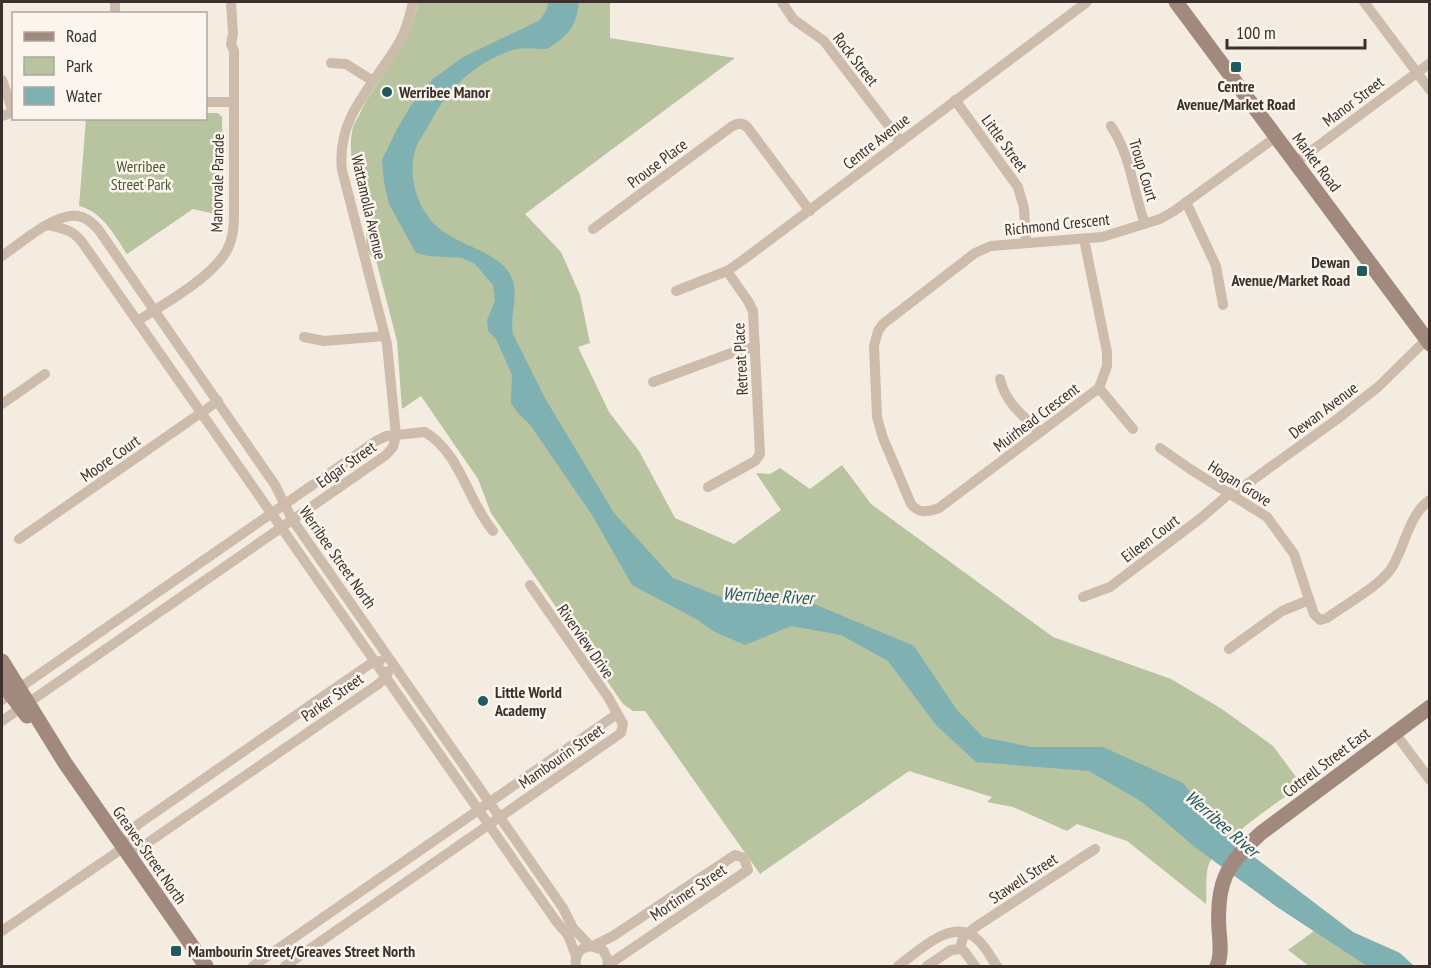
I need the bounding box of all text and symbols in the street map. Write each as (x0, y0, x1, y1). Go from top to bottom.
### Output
legend (12, 12, 207, 120)
scale bar (1227, 12, 1365, 50)
text: 100 m (1236, 21, 1276, 44)
text: Road (66, 24, 97, 47)
street label: Rock Street (829, 28, 883, 90)
text: Park (66, 54, 93, 77)
marker: Centre Avenue/Market Road (1229, 60, 1243, 74)
street label: Manor Street (1318, 71, 1388, 130)
place label: Centre Avenue/Market Road (1176, 76, 1295, 114)
place label: Werribee Manor (398, 82, 490, 102)
text: Water (66, 84, 102, 107)
marker: Werribee Manor (380, 85, 394, 99)
street label: Centre Avenue (839, 109, 913, 173)
street label: Little Street (978, 111, 1033, 176)
street label: Market Road (1288, 129, 1346, 196)
street label: Manorvale Parade (206, 133, 228, 233)
street label: Prouse Place (623, 134, 691, 192)
street label: Troup Court (1125, 136, 1163, 204)
street label: Wattamolla Avenue (347, 153, 391, 261)
park label: Werribee Street Park (111, 156, 172, 194)
street label: Richmond Crescent (1003, 208, 1111, 239)
place label: Dewan Avenue/Market Road (1230, 252, 1350, 290)
marker: Dewan Avenue/Market Road (1355, 264, 1369, 278)
street label: Retreat Place (728, 322, 752, 396)
street label: Muirhead Crescent (989, 378, 1083, 456)
street label: Dewan Avenue (1285, 378, 1361, 442)
street label: Moore Court (76, 430, 144, 486)
street label: Edgar Street (312, 436, 380, 492)
street label: Hogan Grove (1205, 456, 1275, 510)
street label: Werribee Street North (295, 502, 381, 612)
street label: Eileen Court (1117, 509, 1183, 566)
water label: Werribee River (722, 582, 817, 610)
street label: Riverview Drive (553, 600, 619, 682)
street label: Parker Street (297, 668, 367, 726)
place label: Little World Academy (494, 682, 562, 720)
marker: Little World Academy (476, 694, 490, 708)
street label: Mambourin Street (515, 719, 608, 793)
street label: Cottrell Street East (1278, 722, 1374, 801)
water label: Werribee River (1180, 785, 1266, 864)
street label: Greaves Street North (109, 802, 191, 908)
street label: Stawell Street (985, 848, 1061, 907)
street label: Mortimer Street (646, 859, 730, 925)
place label: Mambourin Street/Greaves Street North (188, 941, 415, 961)
marker: Mambourin Street/Greaves Street North (169, 944, 183, 958)

